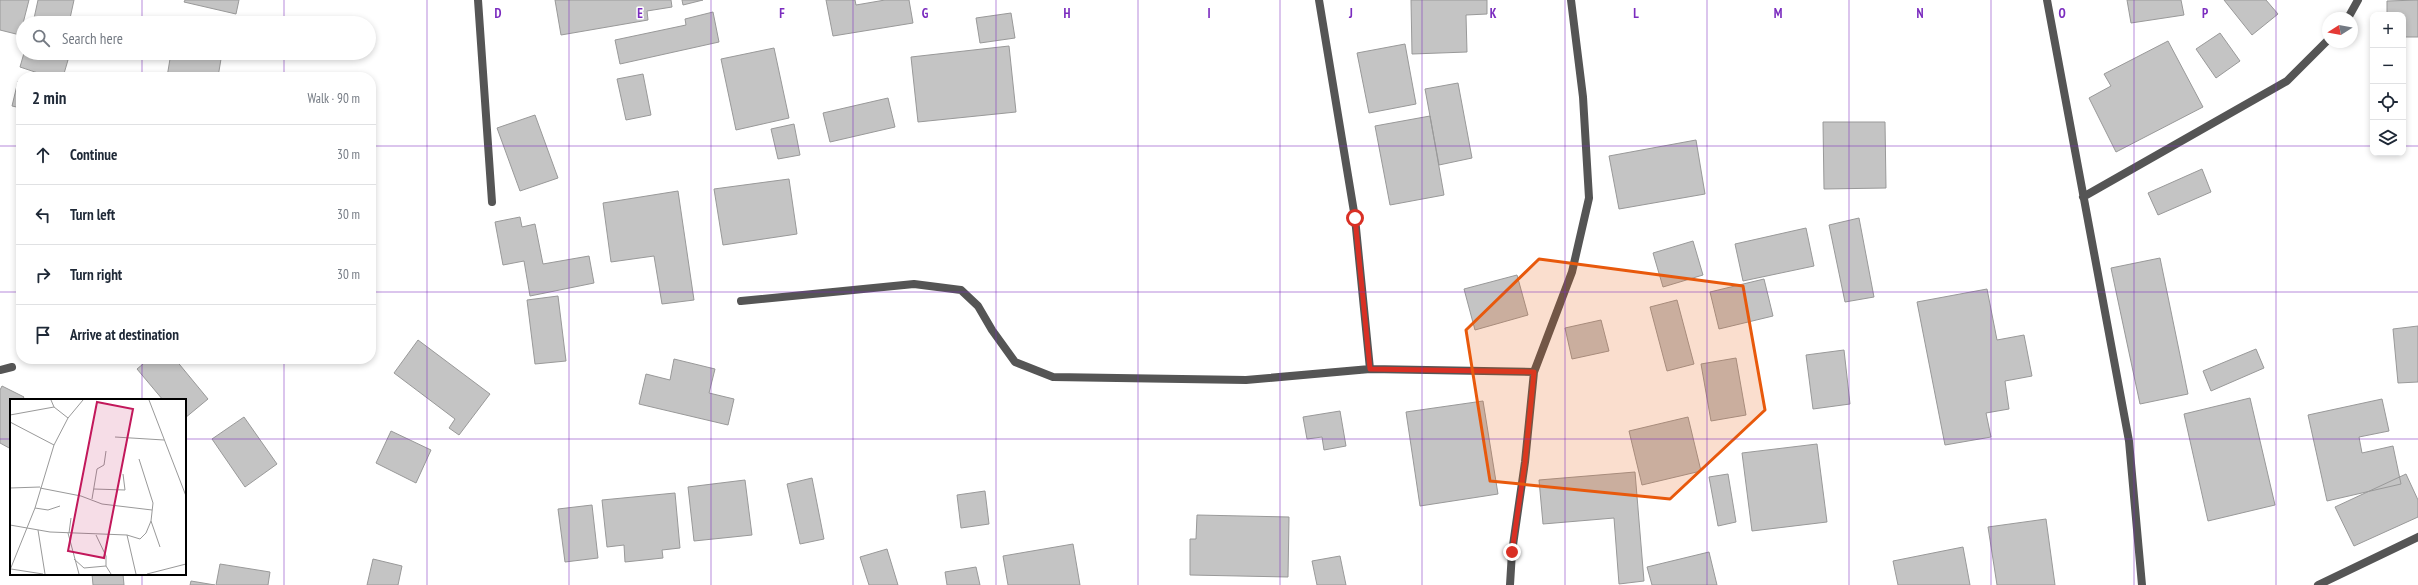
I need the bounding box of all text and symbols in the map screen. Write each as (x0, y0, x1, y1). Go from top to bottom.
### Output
text: D (495, 5, 502, 22)
text: E (637, 5, 643, 22)
text: F (779, 5, 785, 22)
text: G (922, 5, 929, 22)
text: H (1064, 5, 1071, 22)
text: I (1207, 5, 1211, 22)
text: J (1348, 5, 1353, 22)
text: K (1490, 5, 1497, 22)
text: L (1633, 5, 1639, 22)
text: M (1774, 5, 1783, 22)
text: N (1916, 5, 1924, 22)
text: O (2058, 5, 2066, 22)
text: P (2202, 5, 2208, 22)
north arrow (2322, 12, 2358, 48)
map controls (2370, 12, 2406, 156)
button: + (2370, 12, 2406, 48)
search box (16, 16, 376, 60)
icon: search (30, 27, 52, 49)
text: Search here (62, 29, 123, 48)
button: − (2370, 48, 2406, 84)
button: locate (2370, 84, 2406, 120)
text: 2 min (32, 87, 66, 109)
text: Walk · 90 m (308, 90, 360, 107)
button: layers (2370, 120, 2406, 156)
icon: ahead (32, 144, 54, 166)
text: Continue (70, 145, 117, 164)
text: 30 m (337, 146, 360, 163)
icon: left (32, 204, 54, 226)
text: Turn left (70, 205, 115, 224)
text: 30 m (337, 206, 360, 223)
route start (1346, 209, 1364, 227)
icon: right (32, 264, 54, 286)
text: Turn right (70, 265, 122, 284)
text: 30 m (337, 266, 360, 283)
icon: arrive (32, 324, 54, 346)
text: Arrive at destination (70, 325, 179, 344)
inset map (10, 399, 186, 575)
route end (1503, 543, 1521, 561)

